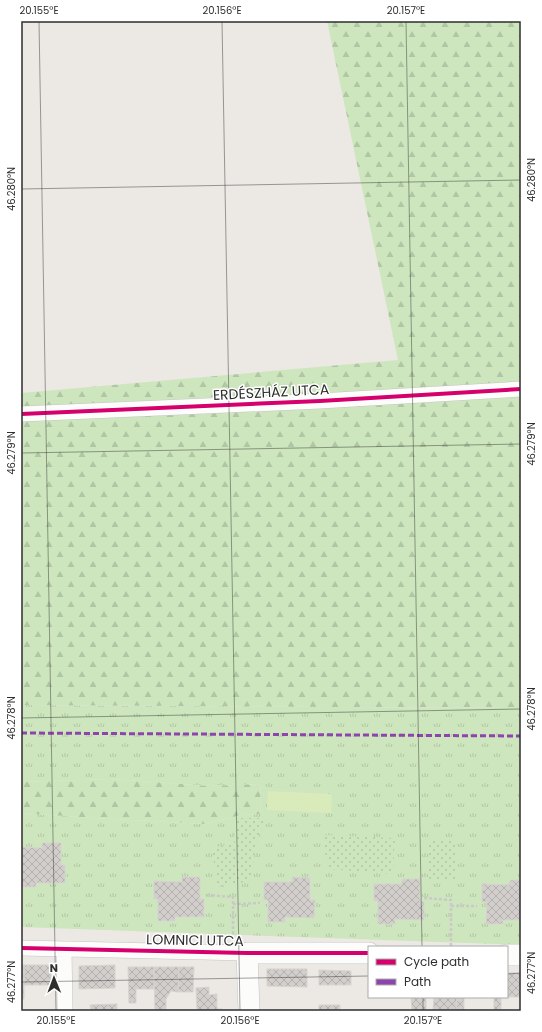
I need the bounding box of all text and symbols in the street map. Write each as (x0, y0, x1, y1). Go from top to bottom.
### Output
text: 20.155°E (19, 3, 59, 18)
text: 20.156°E (202, 3, 242, 18)
text: 20.157°E (387, 3, 425, 18)
text: 46.280°N (524, 158, 539, 202)
text: 46.280°N (4, 167, 19, 211)
street label: ERDÉSZHÁZ UTCA (212, 379, 330, 405)
text: 46.279°N (524, 422, 539, 466)
text: 46.279°N (4, 431, 19, 475)
text: 46.278°N (524, 687, 539, 731)
text: 46.278°N (4, 696, 19, 740)
street label: LOMNICI UTCA (146, 929, 244, 951)
legend (368, 946, 508, 998)
text: 46.277°N (524, 952, 539, 994)
text: Cycle path (404, 953, 469, 970)
north arrow (34, 958, 74, 998)
text: N (50, 960, 58, 976)
text: 46.277°N (4, 961, 19, 1003)
text: Path (404, 973, 431, 990)
text: 20.155°E (36, 1013, 76, 1028)
text: 20.156°E (220, 1013, 260, 1028)
text: 20.157°E (404, 1013, 442, 1028)

